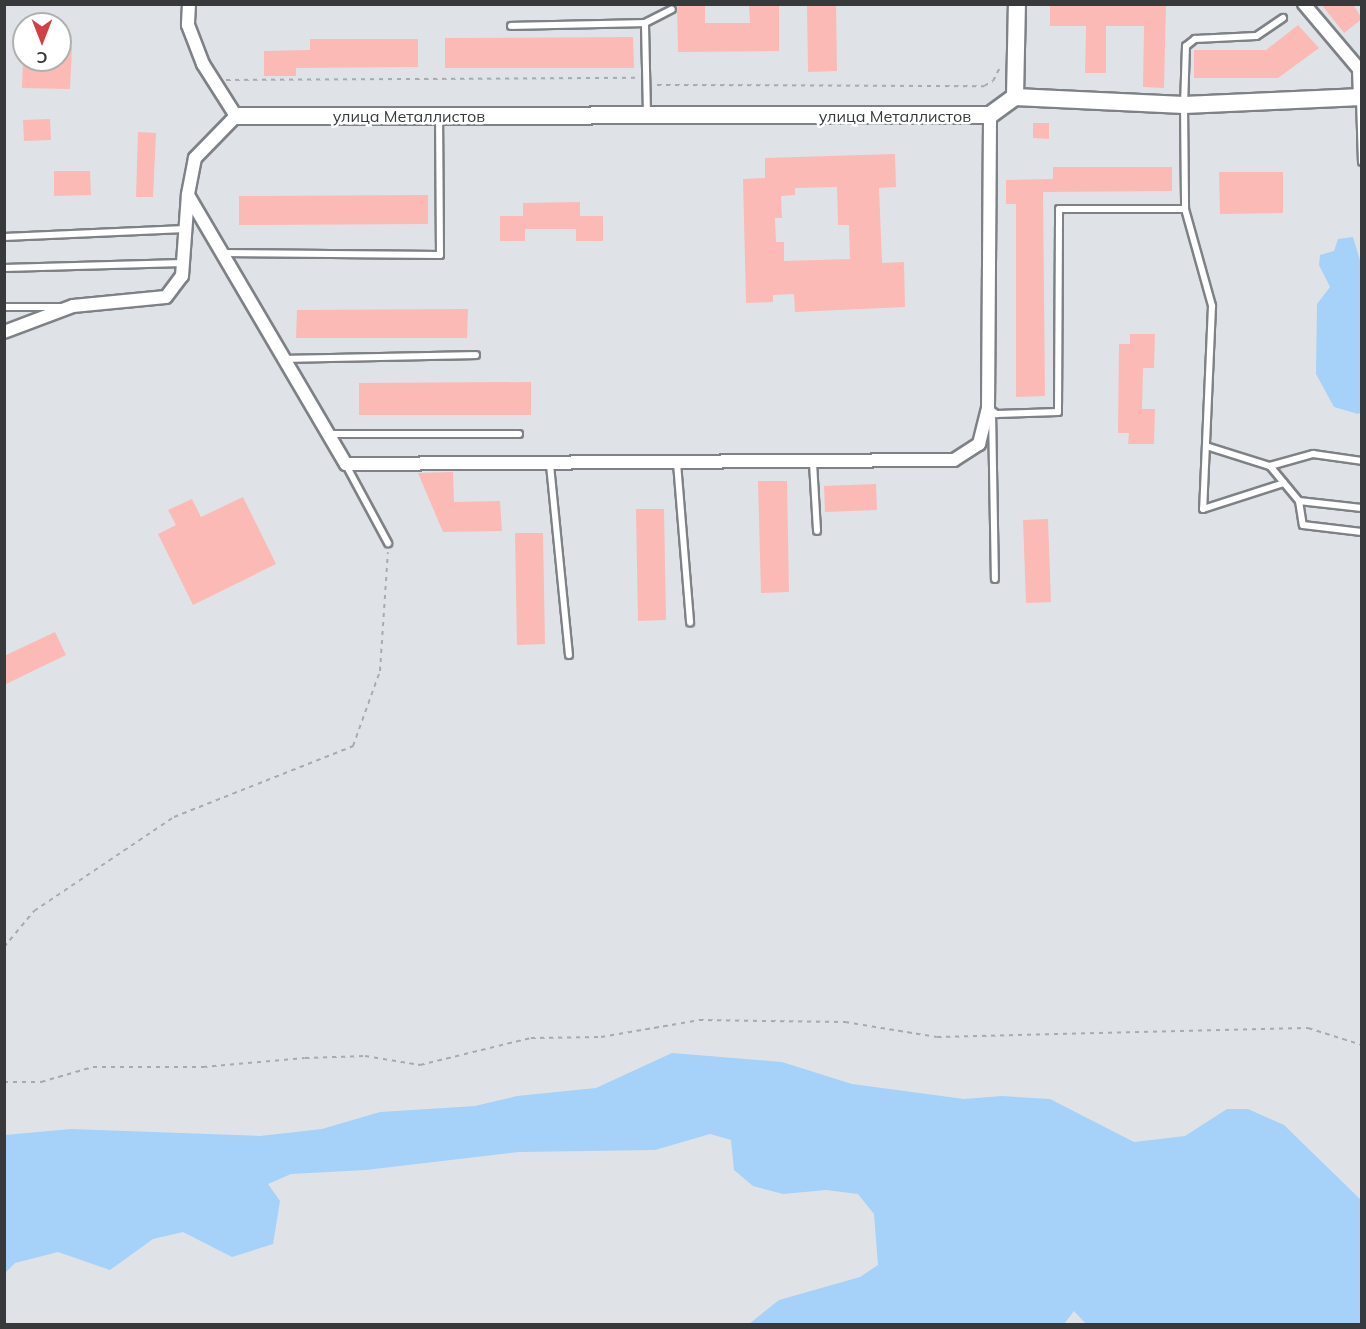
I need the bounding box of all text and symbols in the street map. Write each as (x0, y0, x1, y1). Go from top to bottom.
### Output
north arrow (12, 12, 72, 72)
text: С (37, 48, 47, 68)
street label: улица Металлистов (333, 106, 485, 126)
street label: улица Металлистов (819, 106, 971, 126)

